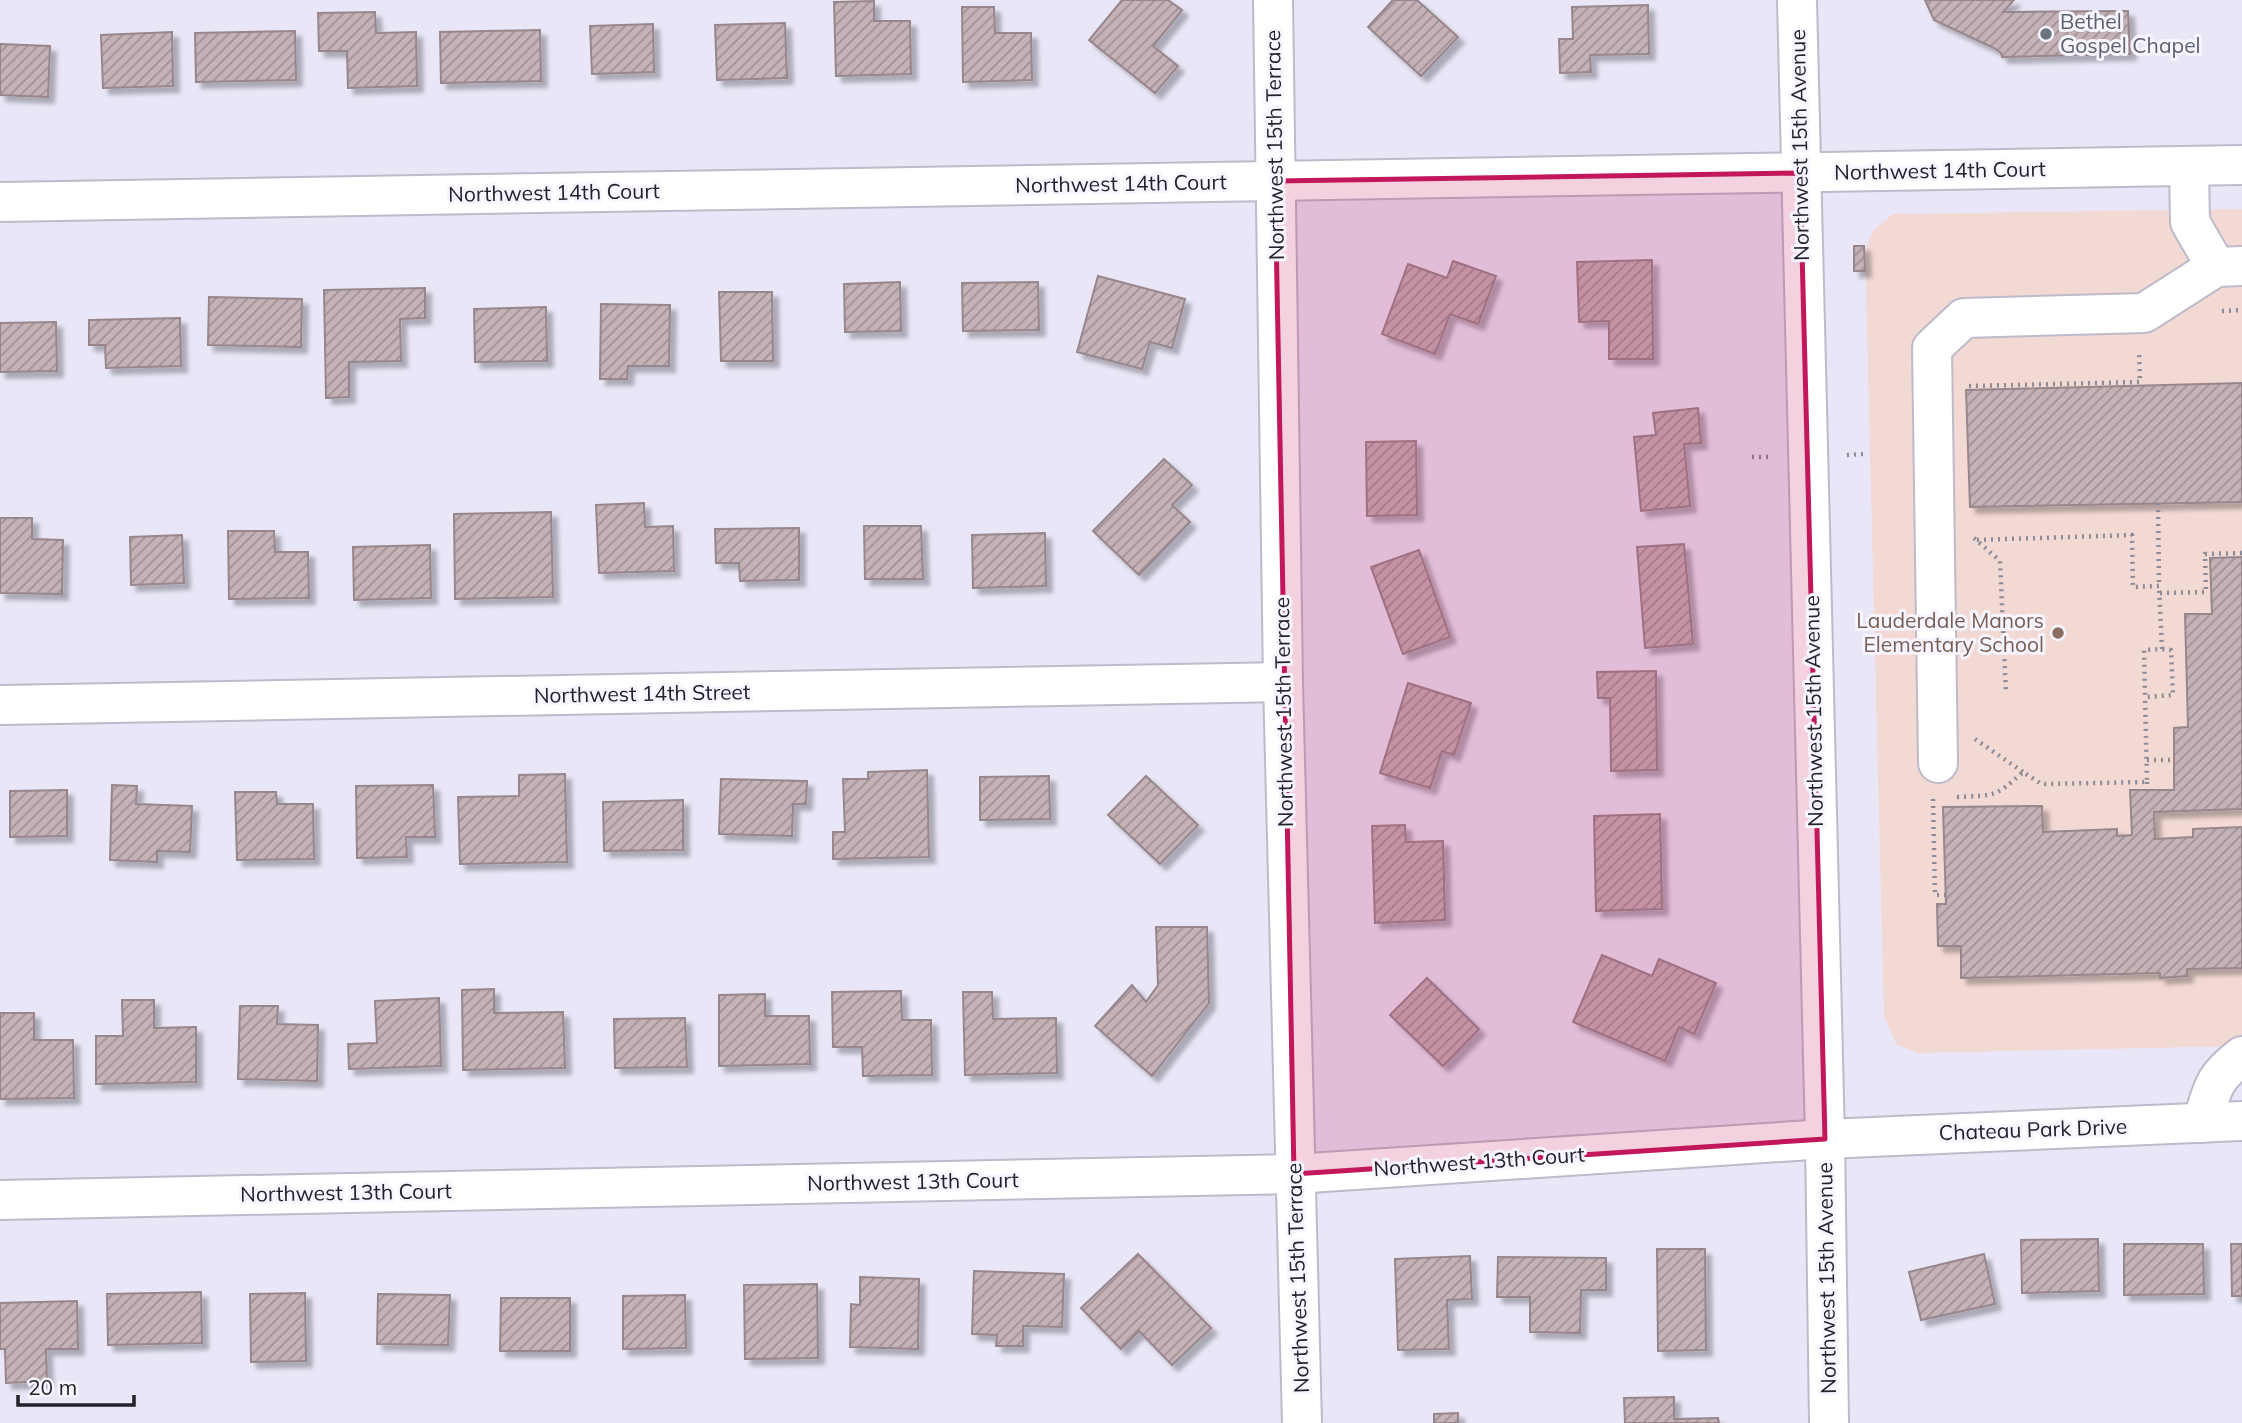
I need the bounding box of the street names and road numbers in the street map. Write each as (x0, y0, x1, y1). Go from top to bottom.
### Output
street label: Northwest 15th Avenue (1784, 29, 1814, 261)
street label: Northwest 15th Terrace (1259, 30, 1289, 260)
street label: Northwest 14th Court (1834, 155, 2046, 185)
street label: Northwest 14th Court (1015, 168, 1227, 198)
street label: Northwest 14th Court (448, 177, 660, 207)
street label: Northwest 15th Avenue (1798, 595, 1828, 827)
street label: Northwest 15th Terrace (1268, 597, 1298, 827)
street label: Northwest 14th Street (534, 678, 750, 708)
street label: Chateau Park Drive (1938, 1113, 2128, 1145)
street label: Northwest 13th Court (1372, 1141, 1585, 1181)
street label: Northwest 15th Avenue (1811, 1162, 1841, 1394)
street label: Northwest 15th Terrace (1280, 1163, 1314, 1394)
street label: Northwest 13th Court (807, 1166, 1019, 1196)
street label: Northwest 13th Court (240, 1177, 452, 1207)

